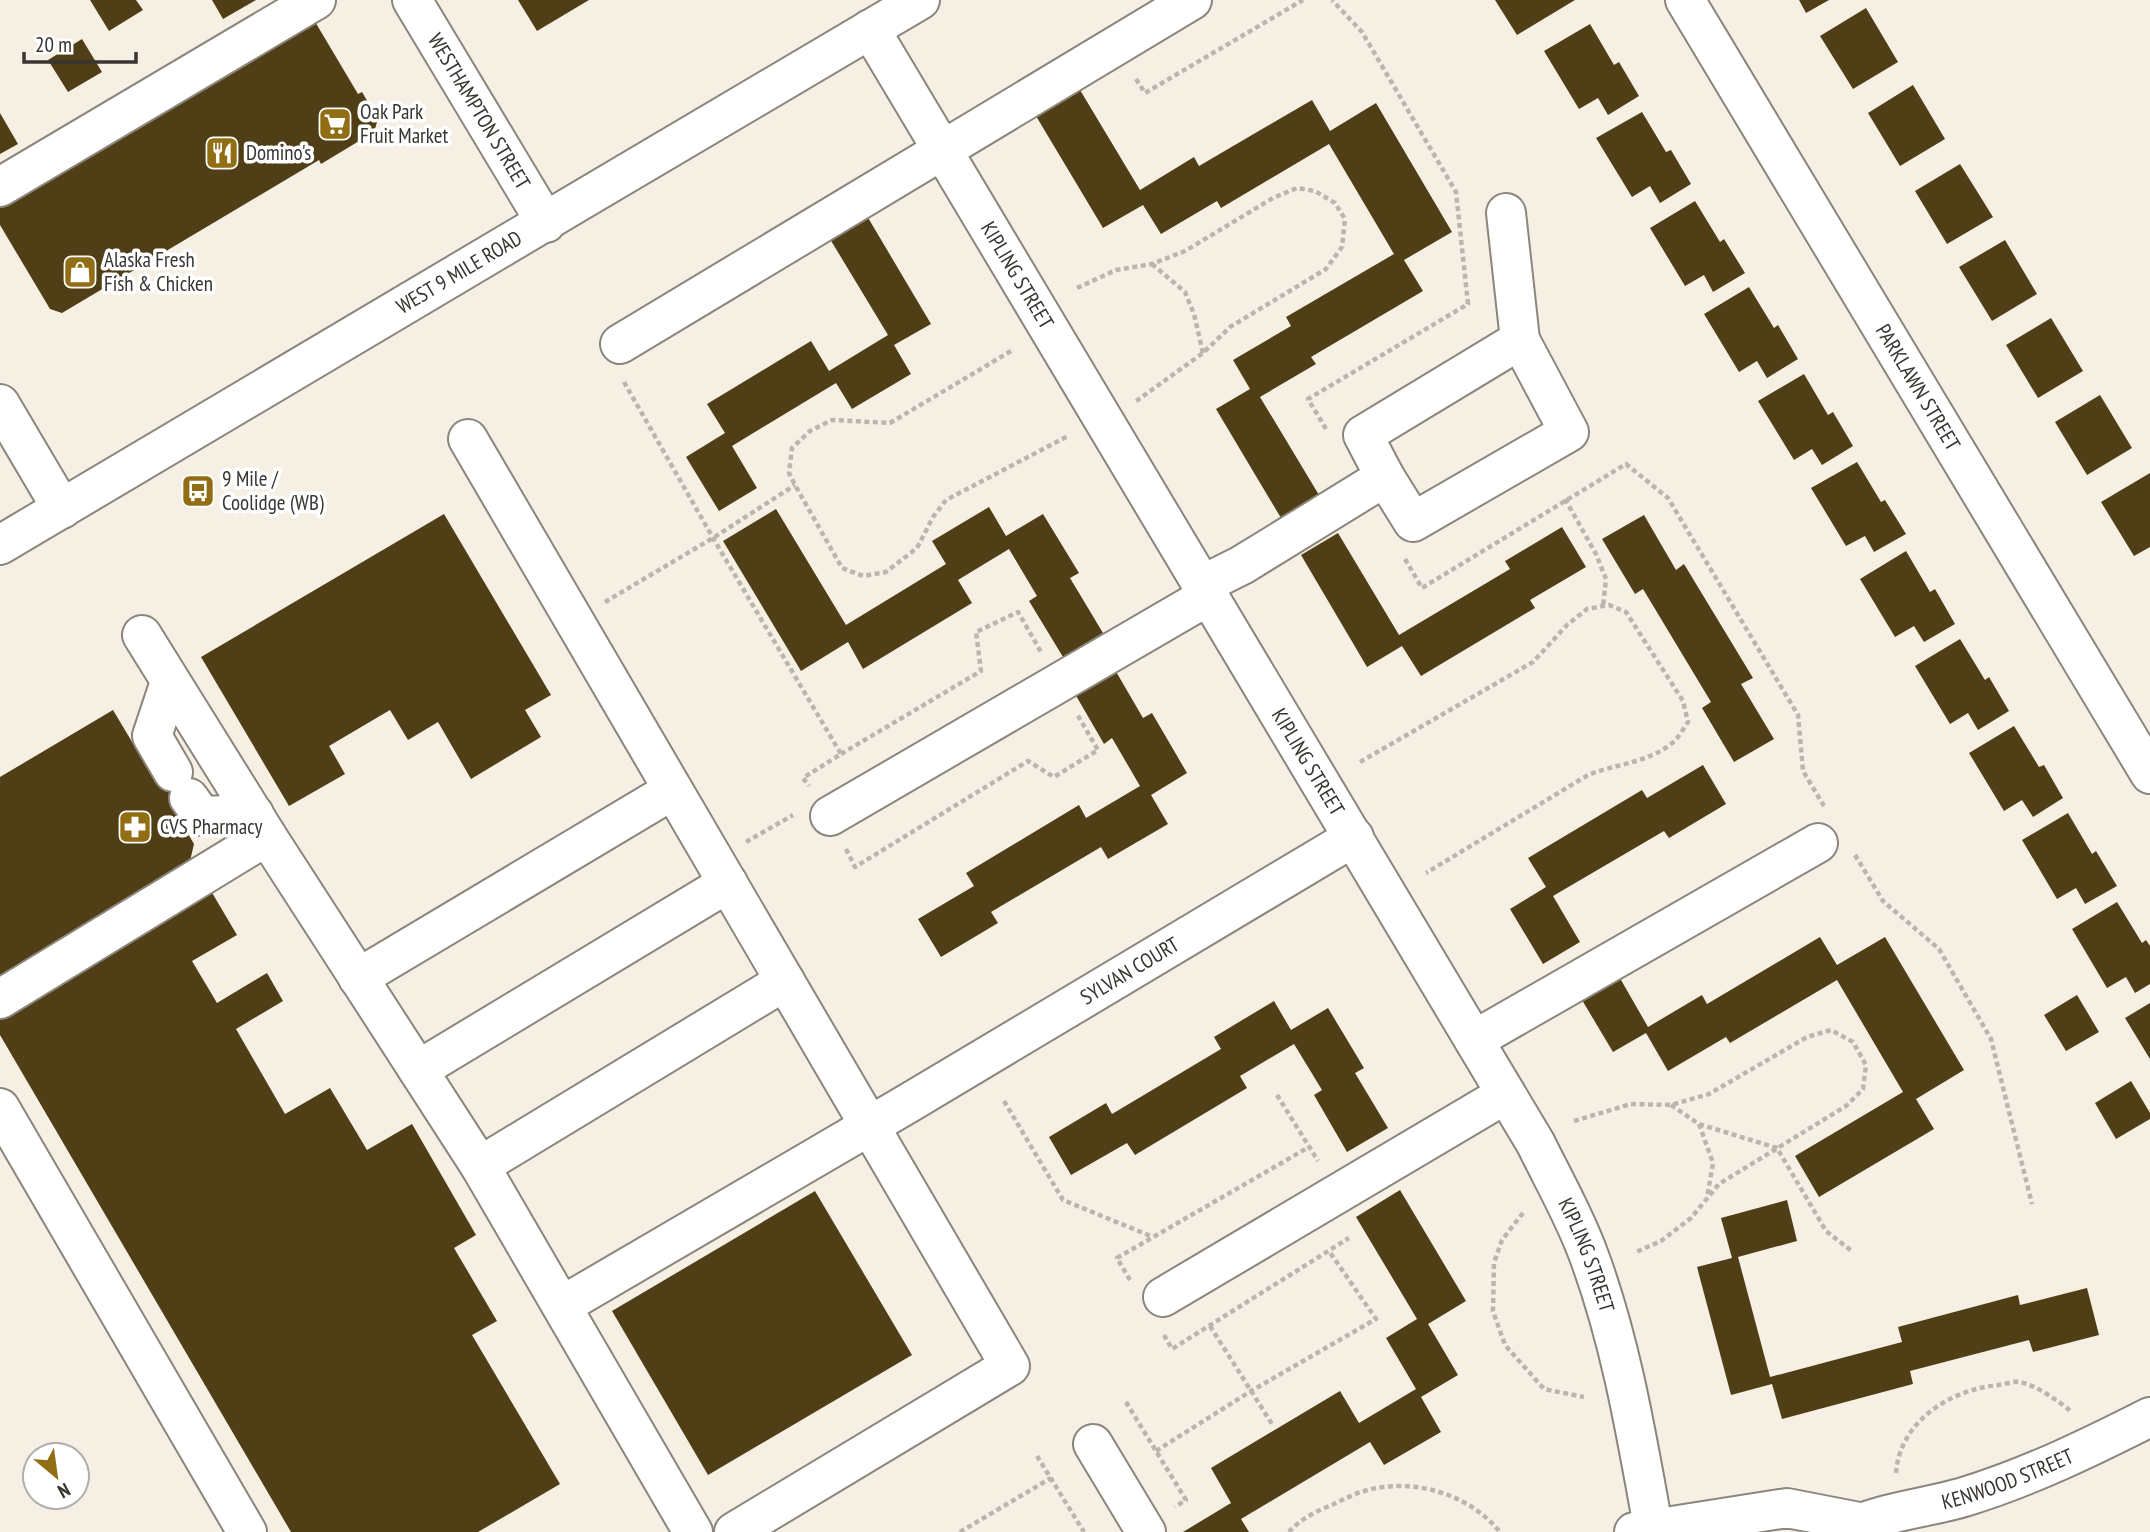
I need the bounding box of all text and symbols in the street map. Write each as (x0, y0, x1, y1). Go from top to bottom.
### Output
scale bar (24, 21, 136, 65)
street label: WESTHAMPTON STREET (422, 28, 537, 195)
text: 20 m (35, 31, 72, 58)
place label: Oak Park Fruit Market (360, 98, 448, 149)
supermarket icon: Oak Park Fruit Market (316, 105, 354, 143)
restaurant icon: Domino's (203, 134, 241, 172)
place label: Domino's (246, 139, 311, 166)
street label: KIPLING STREET (975, 217, 1060, 334)
street label: WEST 9 MILE ROAD (391, 224, 527, 320)
place label: Alaska Fresh Fish & Chicken (104, 246, 213, 297)
shop icon: Alaska Fresh Fish & Chicken (61, 253, 99, 291)
street label: PARKLAWN STREET (1870, 319, 1967, 456)
place label: 9 Mile / Coolidge (WB) (222, 465, 324, 516)
bus stop icon: 9 Mile / Coolidge (WB) (179, 472, 217, 510)
street label: KIPLING STREET (1266, 703, 1351, 821)
pharmacy icon: CVS Pharmacy (116, 808, 154, 846)
place label: CVS Pharmacy (160, 813, 262, 840)
street label: SYLVAN COURT (1075, 930, 1184, 1010)
street label: KIPLING STREET (1552, 1193, 1621, 1316)
north arrow (21, 1441, 91, 1511)
street label: KENWOOD STREET (1939, 1442, 2078, 1515)
text: N (54, 1478, 75, 1504)

